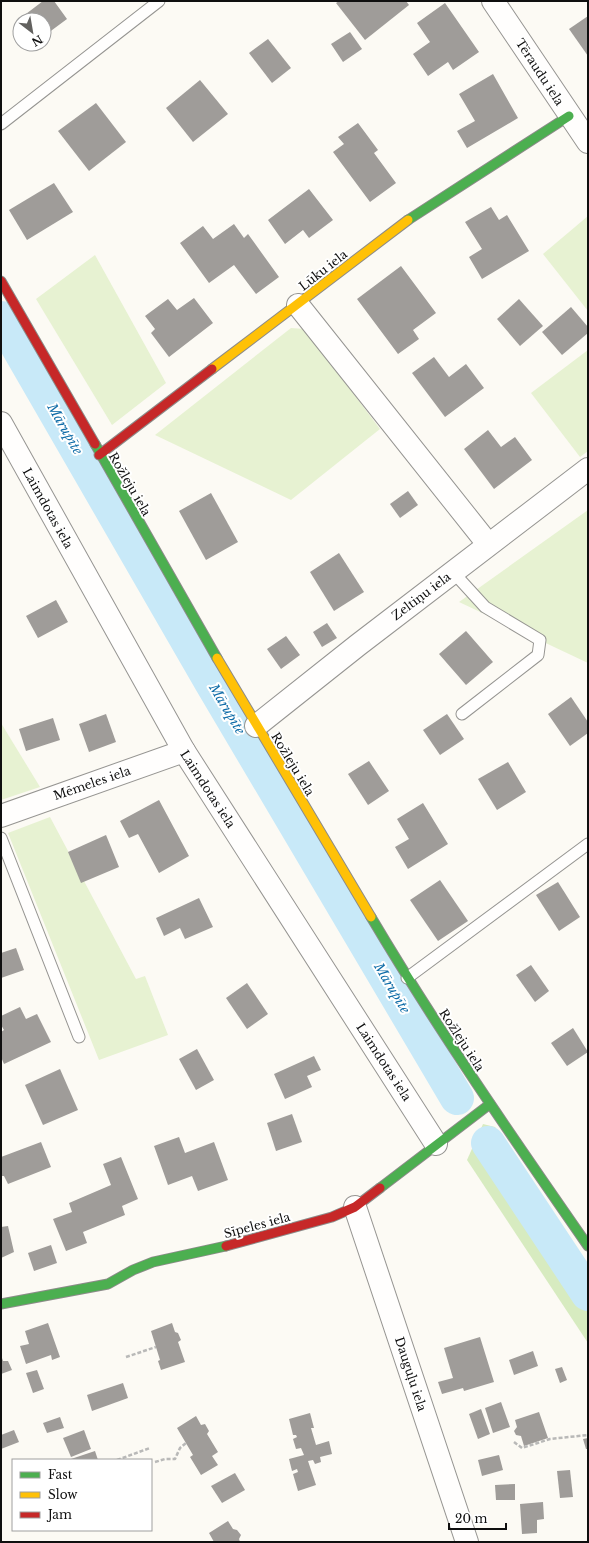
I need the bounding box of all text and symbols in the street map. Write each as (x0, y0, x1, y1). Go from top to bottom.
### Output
north arrow (12, 12, 52, 52)
text: N (29, 32, 45, 50)
street label: Tēraudu iela (513, 36, 567, 109)
street label: Lūku iela (296, 246, 350, 294)
water label: Mārupīte (43, 399, 86, 458)
street label: Rožleju iela (106, 449, 154, 519)
street label: Laimdotas iela (20, 465, 77, 551)
street label: Zeltiņu iela (389, 569, 454, 624)
water label: Mārupīte (205, 680, 249, 738)
street label: Rožleju iela (268, 730, 318, 799)
street label: Laimdotas iela (177, 747, 239, 831)
street label: Mēmeles iela (51, 763, 133, 803)
water label: Mārupīte (370, 959, 414, 1017)
street label: Rožleju iela (436, 1006, 488, 1074)
street label: Laimdotas iela (353, 1020, 415, 1104)
street label: Sīpeles iela (222, 1209, 292, 1241)
street label: Dauguļu iela (391, 1335, 430, 1414)
legend (12, 1459, 152, 1531)
text: Fast (48, 1467, 73, 1482)
text: Slow (48, 1487, 78, 1502)
scale bar (449, 1505, 506, 1531)
text: Jam (46, 1507, 72, 1522)
text: 20 m (455, 1511, 487, 1526)

